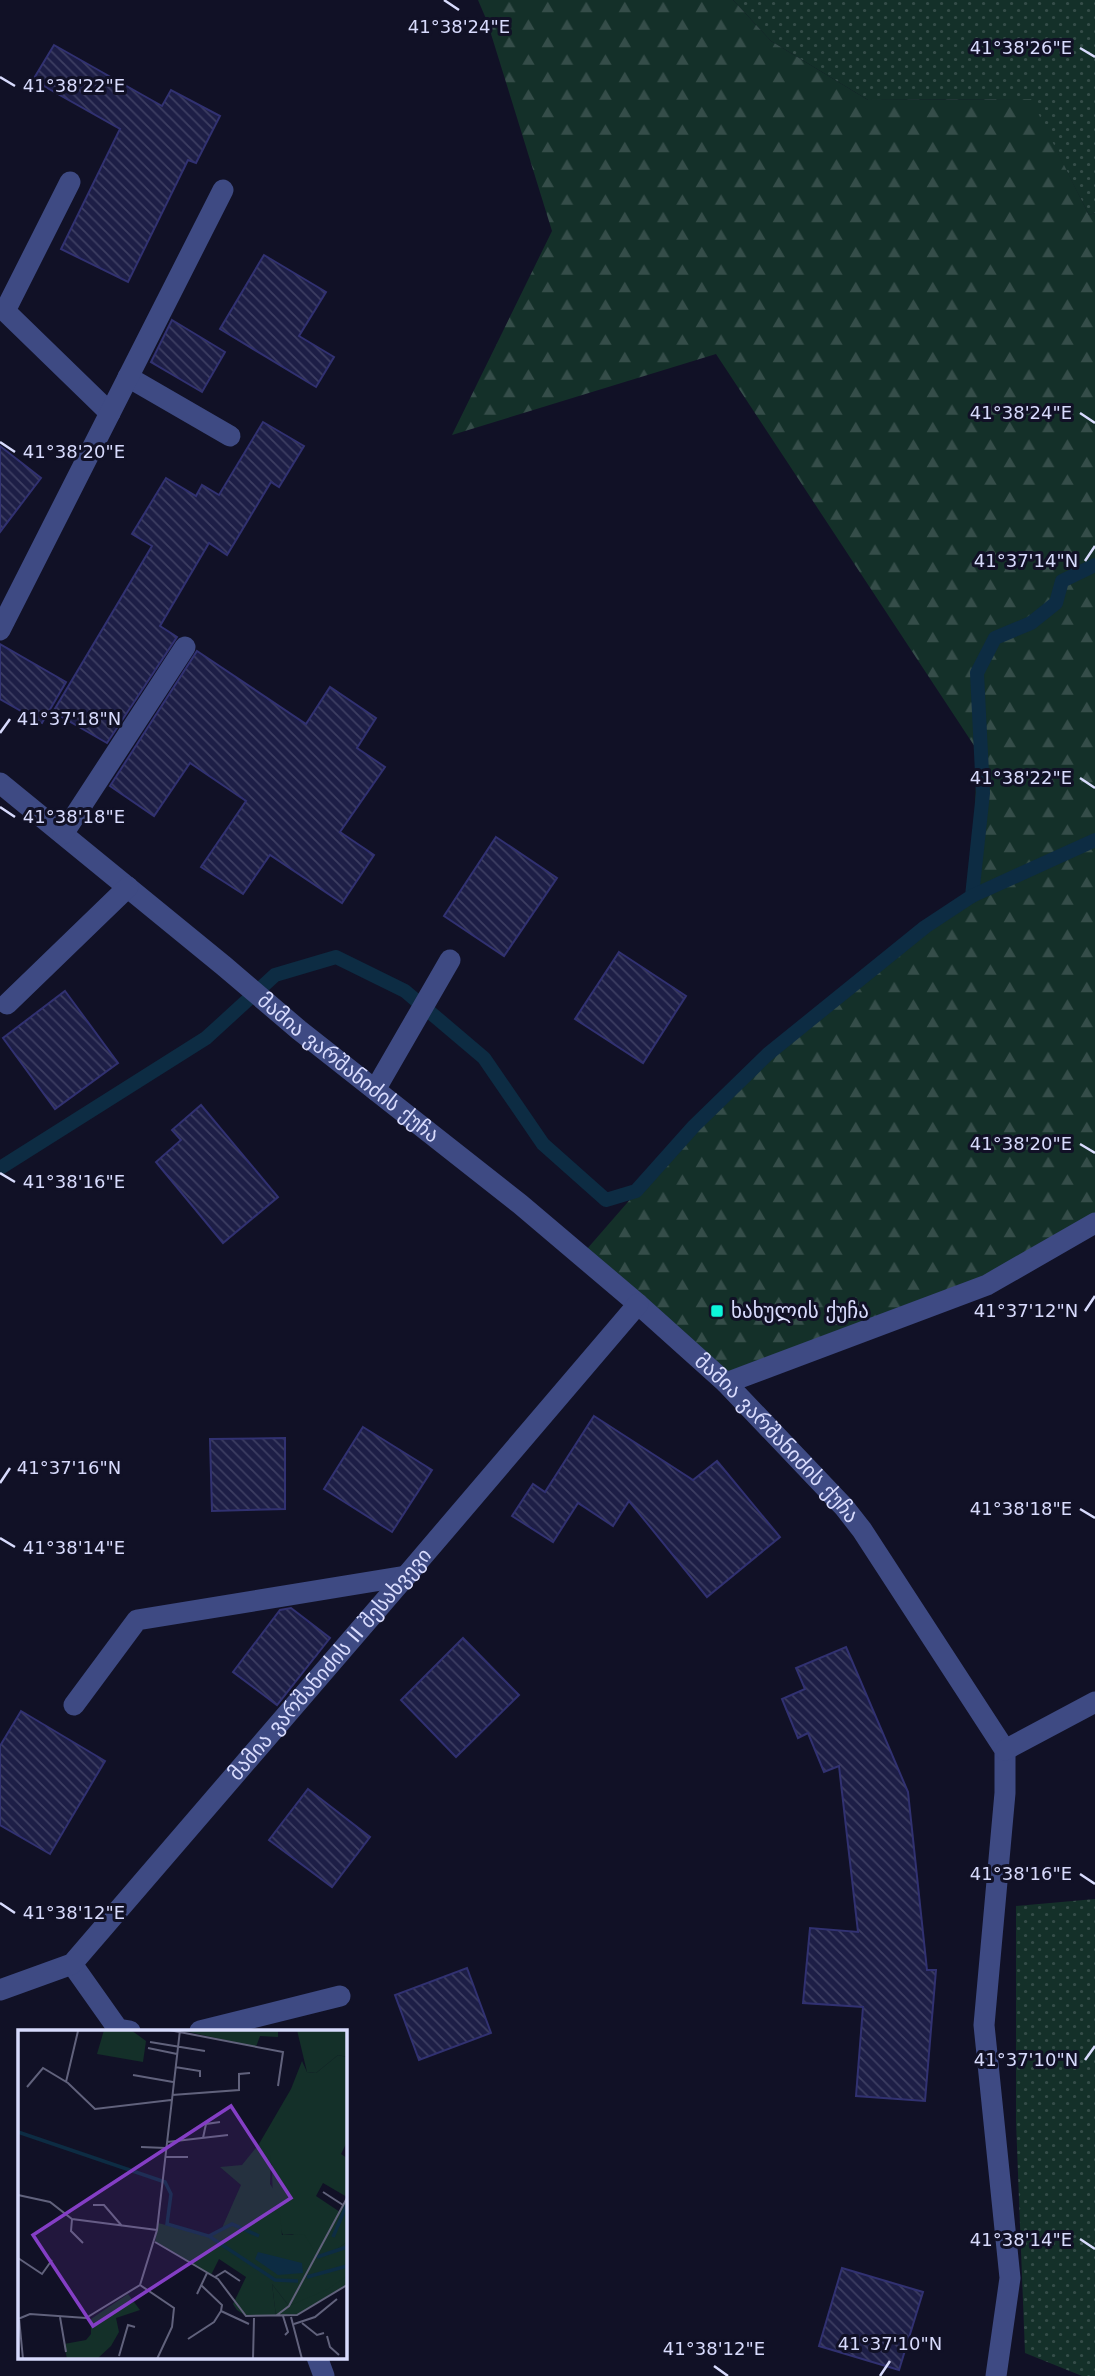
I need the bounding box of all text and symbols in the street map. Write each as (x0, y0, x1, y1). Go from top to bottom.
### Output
text: 41°38'24"E (408, 16, 510, 37)
text: 41°38'26"E (970, 37, 1072, 58)
text: 41°38'22"E (23, 75, 125, 96)
text: 41°38'24"E (970, 402, 1072, 423)
text: 41°38'20"E (23, 441, 125, 462)
text: 41°37'14"N (974, 550, 1078, 571)
text: 41°37'18"N (17, 708, 121, 729)
text: 41°38'22"E (970, 767, 1072, 788)
text: 41°38'18"E (23, 806, 125, 827)
street label: მამია ვარშანიძის ქუჩა (253, 988, 444, 1148)
text: 41°38'20"E (970, 1133, 1072, 1154)
text: 41°38'16"E (23, 1171, 125, 1192)
place label: ხახულის ქუჩა (731, 1299, 869, 1323)
text: 41°37'12"N (974, 1300, 1078, 1321)
marker: ხახულის ქუჩა (709, 1303, 725, 1319)
street label: მამია ვარშანიძის ქუჩა (690, 1349, 864, 1527)
text: 41°37'16"N (17, 1457, 121, 1478)
text: 41°38'18"E (970, 1498, 1072, 1519)
text: 41°38'14"E (23, 1537, 125, 1558)
street label: მამია ვარშანიძის II შესახვევი (224, 1543, 436, 1785)
text: 41°38'16"E (970, 1863, 1072, 1884)
text: 41°38'12"E (23, 1902, 125, 1923)
inset map (18, 2030, 346, 2358)
text: 41°37'10"N (974, 2049, 1078, 2070)
text: 41°38'14"E (970, 2229, 1072, 2250)
text: 41°37'10"N (838, 2333, 942, 2354)
text: 41°38'12"E (663, 2338, 765, 2359)

